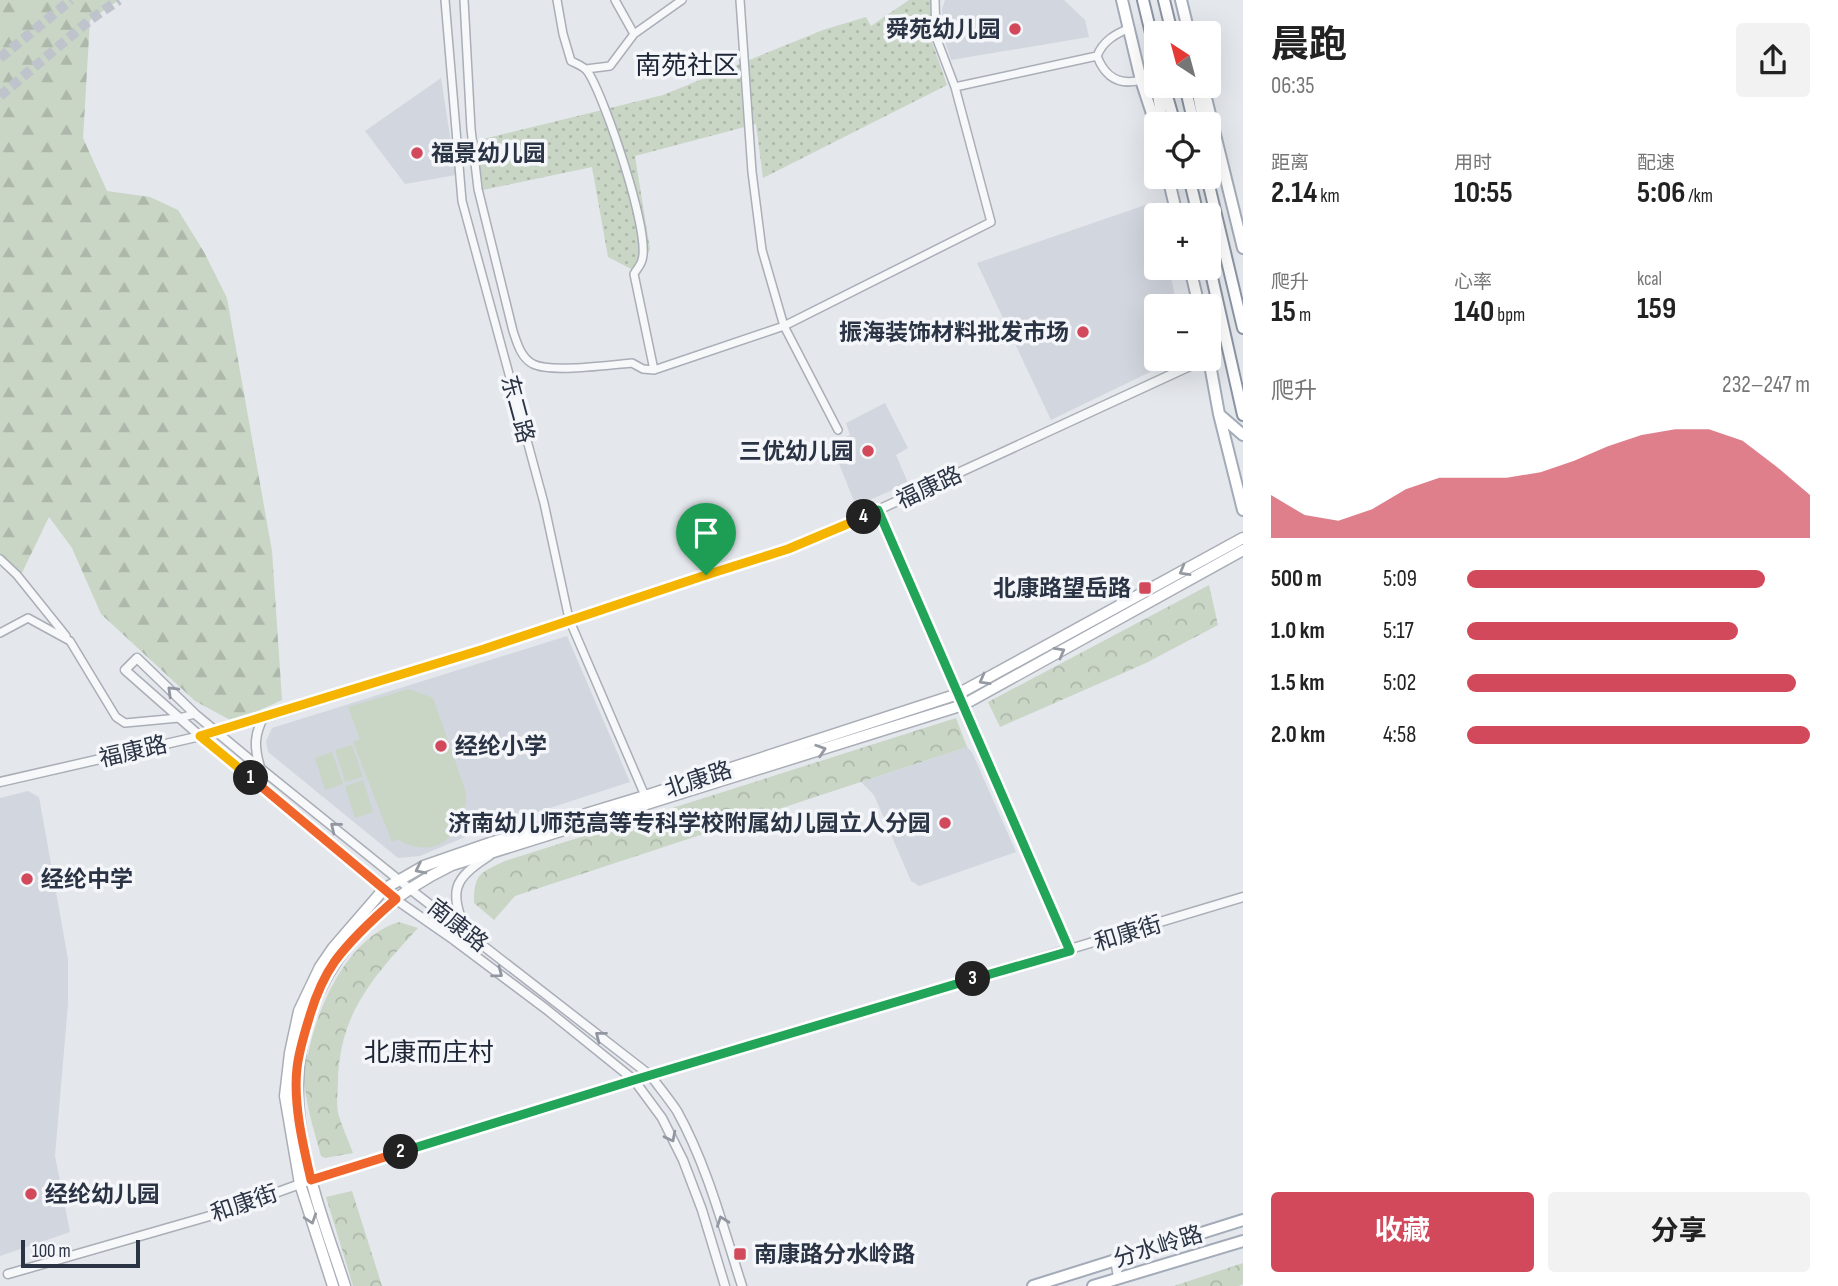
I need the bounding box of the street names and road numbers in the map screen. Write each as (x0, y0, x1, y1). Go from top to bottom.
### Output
street label: 东二路 (495, 372, 539, 446)
street label: 福康路 (892, 461, 967, 515)
street label: 福康路 (96, 731, 170, 773)
street label: 北康路 (661, 756, 735, 804)
street label: 南康路 (422, 894, 493, 958)
street label: 和康街 (1091, 910, 1165, 957)
street label: 和康街 (207, 1179, 282, 1228)
street label: 分水岭路 (1110, 1220, 1206, 1274)

